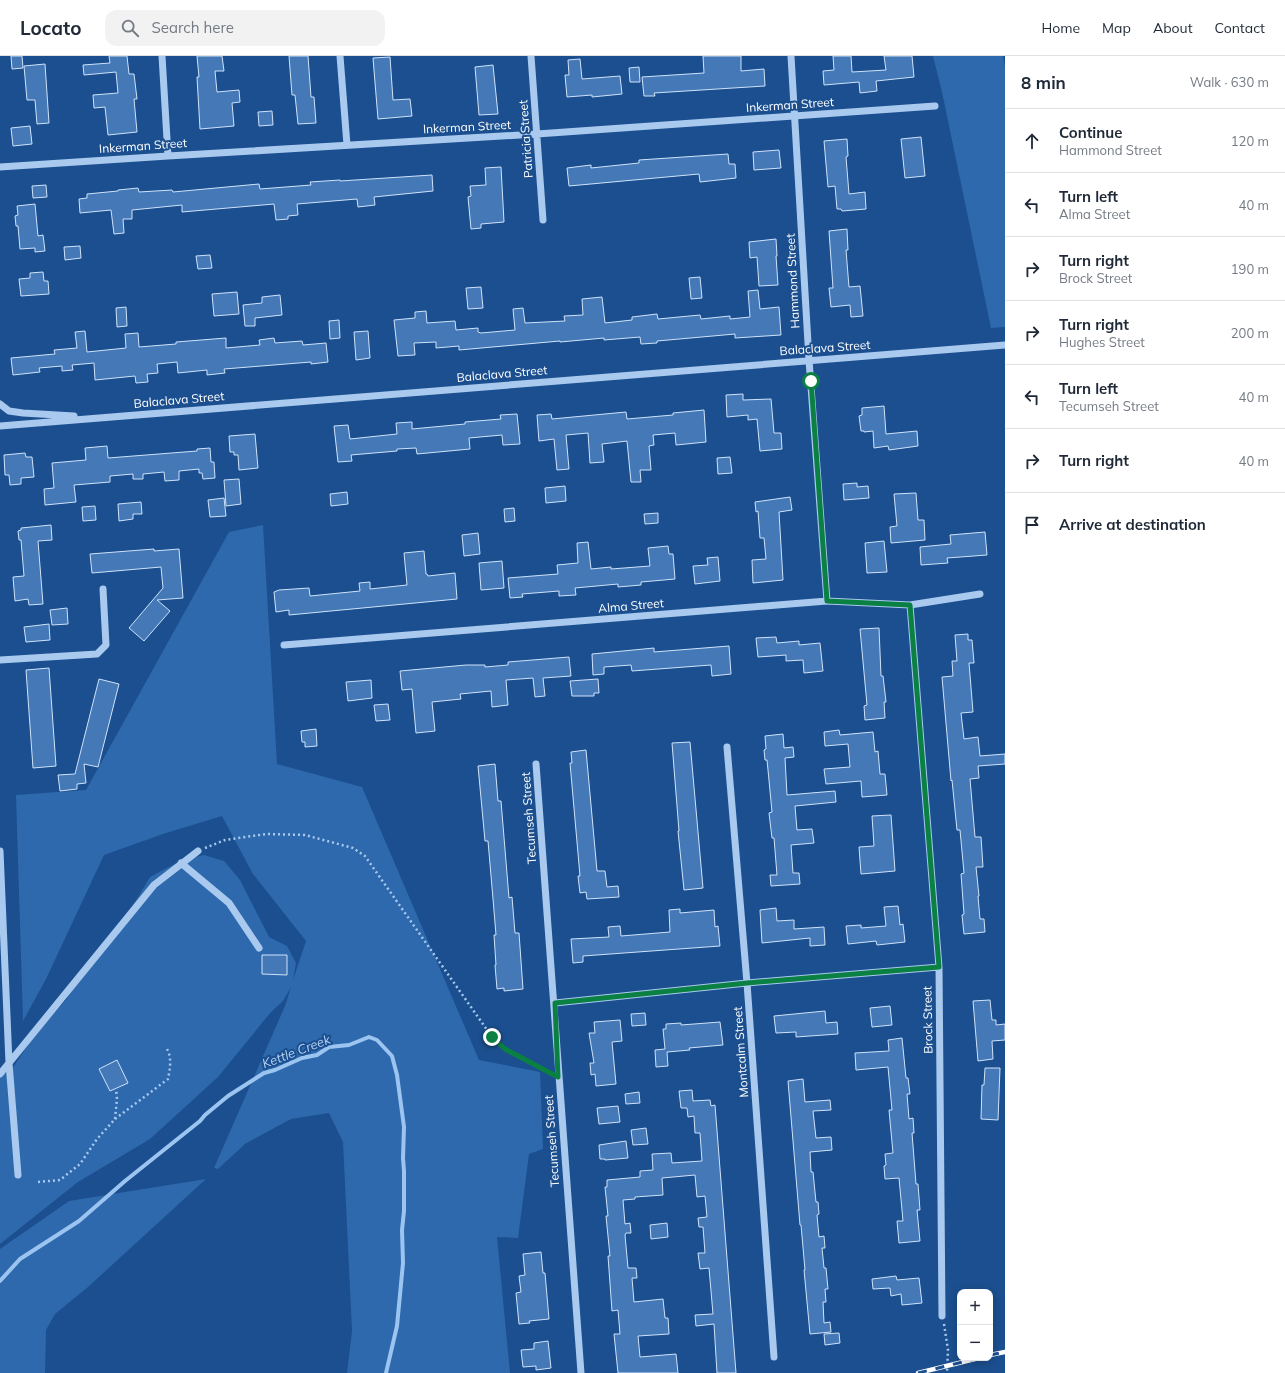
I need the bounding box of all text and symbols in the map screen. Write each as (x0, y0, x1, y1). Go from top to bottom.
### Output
search box (105, 10, 385, 46)
text: Locato (20, 16, 81, 40)
icon: search (119, 17, 141, 39)
text: Search here (151, 18, 234, 37)
text: Home (1041, 19, 1080, 37)
text: Map (1102, 19, 1131, 37)
text: About (1153, 19, 1193, 37)
text: Contact (1215, 19, 1265, 37)
text: 8 min (1021, 72, 1066, 93)
text: Walk · 630 m (1190, 74, 1269, 90)
street label: Inkerman Street (745, 94, 834, 115)
street label: Patricia Street (515, 99, 536, 179)
street label: Inkerman Street (423, 117, 511, 136)
text: Continue (1059, 123, 1122, 142)
icon: ahead (1021, 130, 1043, 152)
text: 120 m (1231, 133, 1269, 149)
street label: Inkerman Street (98, 135, 187, 156)
text: Hammond Street (1059, 142, 1162, 158)
text: Turn left (1059, 187, 1118, 206)
icon: left (1021, 194, 1043, 216)
text: 40 m (1239, 197, 1269, 213)
text: Alma Street (1059, 206, 1130, 222)
street label: Hammond Street (783, 233, 802, 329)
text: Turn right (1059, 251, 1129, 270)
icon: right (1021, 258, 1043, 280)
text: 190 m (1231, 261, 1269, 277)
text: Brock Street (1059, 270, 1132, 286)
text: Turn right (1059, 315, 1129, 334)
icon: right (1021, 322, 1043, 344)
text: 200 m (1231, 325, 1269, 341)
text: Hughes Street (1059, 334, 1145, 350)
street label: Balaclava Street (779, 337, 871, 358)
street label: Balaclava Street (456, 362, 548, 385)
route start (802, 372, 820, 390)
text: Turn left (1059, 379, 1118, 398)
icon: left (1021, 386, 1043, 408)
street label: Balaclava Street (133, 388, 225, 411)
text: 40 m (1239, 389, 1269, 405)
text: Tecumseh Street (1059, 398, 1159, 414)
icon: right (1021, 450, 1043, 472)
text: Turn right (1059, 451, 1129, 470)
text: 40 m (1239, 453, 1269, 469)
icon: arrive (1021, 514, 1043, 536)
text: Arrive at destination (1059, 515, 1206, 534)
street label: Alma Street (598, 595, 664, 616)
street label: Tecumseh Street (518, 772, 539, 864)
street label: Brock Street (919, 986, 936, 1054)
street label: Montcalm Street (730, 1006, 751, 1098)
route end (483, 1028, 501, 1046)
water label: Kettle Creek (260, 1031, 333, 1071)
street label: Tecumseh Street (541, 1095, 562, 1187)
map controls (957, 1289, 993, 1361)
button: + (957, 1289, 993, 1325)
button: − (957, 1325, 993, 1361)

